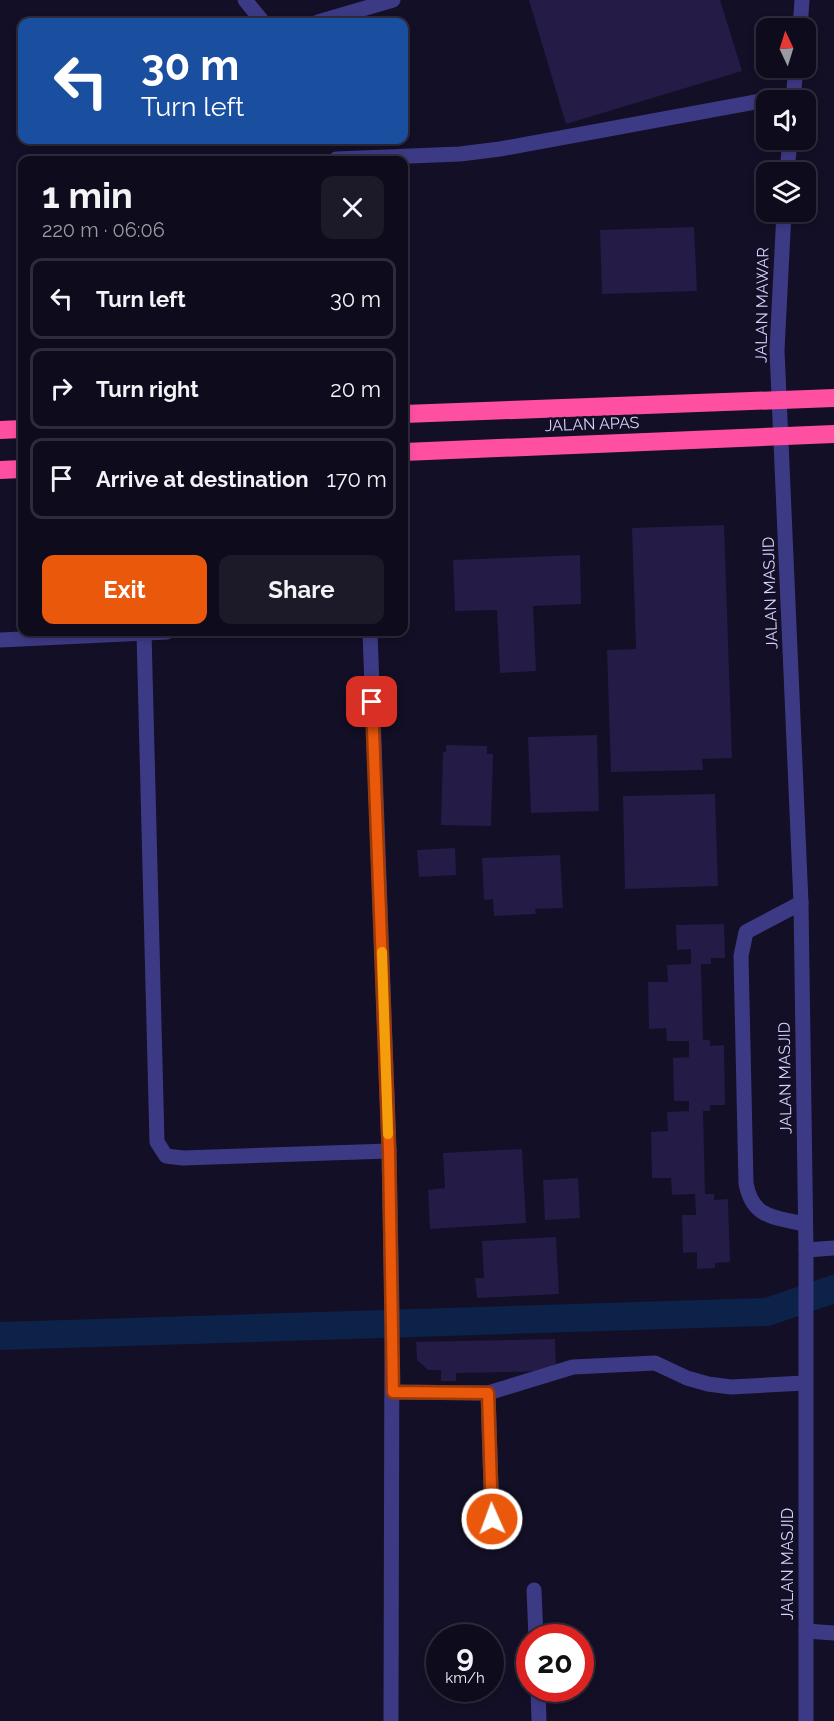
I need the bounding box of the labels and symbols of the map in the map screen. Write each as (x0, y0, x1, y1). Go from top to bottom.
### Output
north arrow (756, 18, 816, 78)
street label: JALAN MAWAR (751, 247, 773, 363)
street label: JALAN APAS (544, 413, 640, 435)
street label: JALAN MASJID (759, 537, 781, 649)
pin (346, 676, 397, 727)
street label: JALAN MASJID (775, 1022, 795, 1134)
position arrow (460, 1487, 524, 1551)
street label: JALAN MASJID (778, 1508, 797, 1620)
speed limit sign: 20 (516, 1624, 594, 1702)

